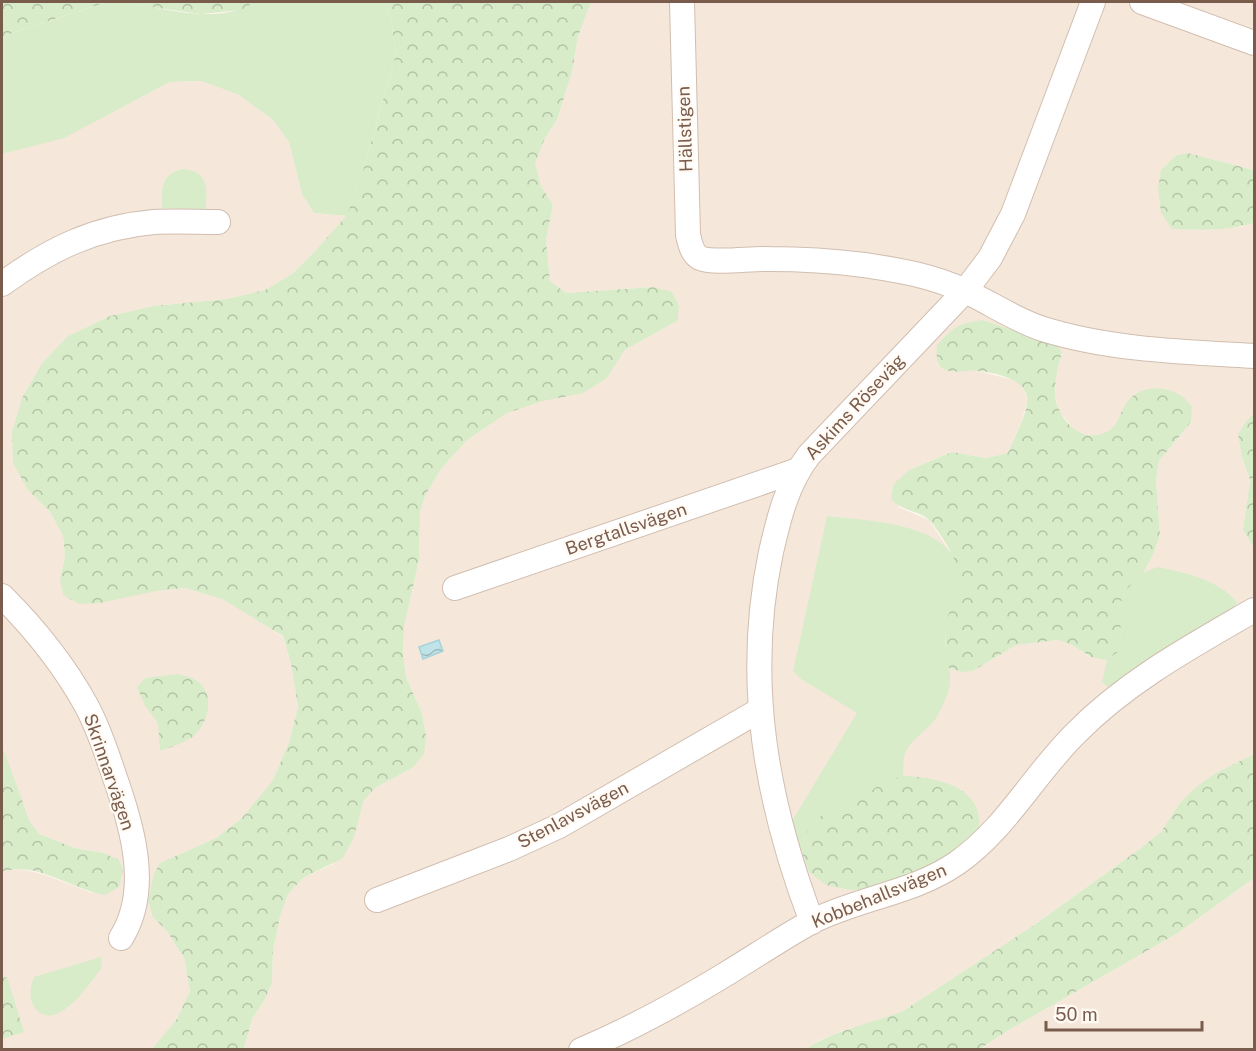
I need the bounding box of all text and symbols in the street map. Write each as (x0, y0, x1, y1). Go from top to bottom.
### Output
street label: Hällstigen (673, 86, 696, 172)
street label: Askims Röseväg (800, 350, 909, 464)
street label: Bergtallsvägen (562, 498, 689, 559)
street label: Skrinnarvägen (80, 711, 139, 833)
street label: Stenlavsvägen (514, 777, 632, 853)
street label: Kobbehallsvägen (808, 859, 949, 932)
scale bar (1046, 994, 1202, 1032)
text: 50 m (1055, 1004, 1098, 1025)

